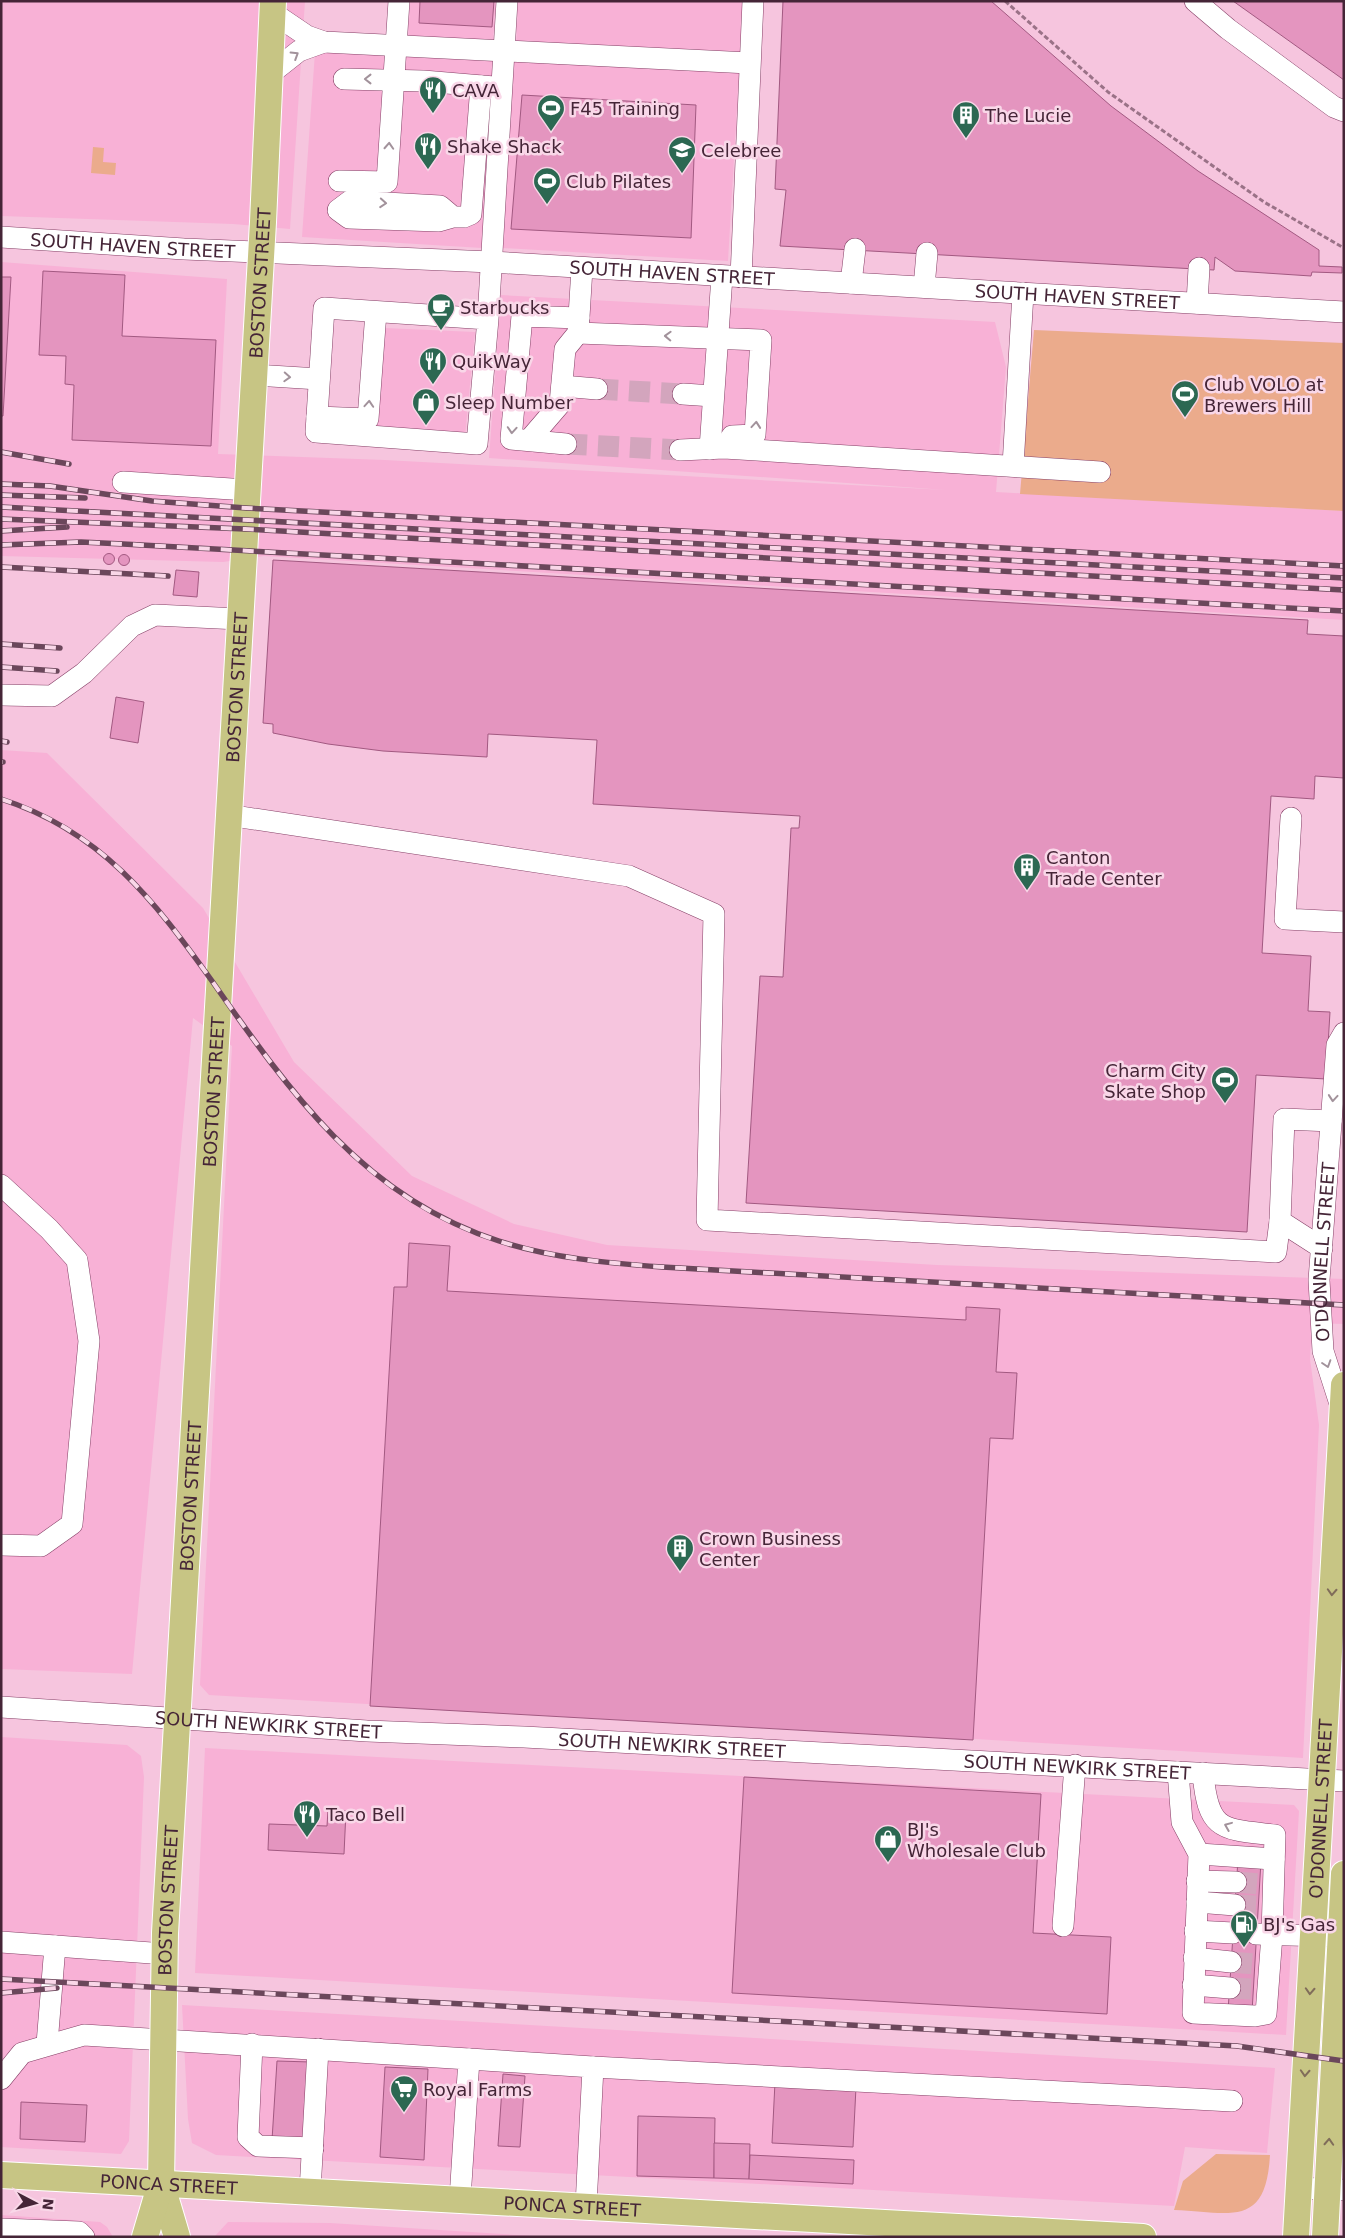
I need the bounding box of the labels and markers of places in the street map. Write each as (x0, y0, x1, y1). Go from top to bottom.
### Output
restaurant icon: CAVA (418, 75, 448, 114)
place label: CAVA (452, 80, 500, 101)
sports icon: F45 Training (536, 93, 566, 132)
place label: F45 Training (570, 98, 680, 119)
building icon: The Lucie (951, 100, 981, 139)
place label: The Lucie (984, 105, 1071, 126)
restaurant icon: Shake Shack (413, 131, 443, 170)
school or university icon: Celebree (667, 135, 697, 174)
place label: Shake Shack (447, 136, 562, 157)
place label: Celebree (701, 140, 781, 161)
sports icon: Club Pilates (532, 166, 562, 205)
place label: Club Pilates (566, 171, 671, 192)
cafe icon: Starbucks (426, 292, 456, 331)
place label: Starbucks (460, 297, 549, 318)
restaurant icon: QuikWay (418, 346, 448, 385)
place label: QuikWay (452, 351, 532, 372)
place label: Club VOLO at Brewers Hill (1204, 374, 1324, 416)
sports icon: Club VOLO at Brewers Hill (1170, 379, 1200, 418)
shop icon: Sleep Number (411, 387, 441, 426)
place label: Sleep Number (445, 392, 574, 413)
place label: Canton Trade Center (1045, 847, 1162, 889)
building icon: Canton Trade Center (1012, 852, 1042, 891)
place label: Charm City Skate Shop (1104, 1060, 1206, 1102)
sports icon: Charm City Skate Shop (1210, 1065, 1240, 1104)
place label: Crown Business Center (699, 1528, 841, 1570)
building icon: Crown Business Center (665, 1533, 695, 1572)
restaurant icon: Taco Bell (292, 1799, 322, 1838)
place label: Taco Bell (325, 1804, 405, 1825)
place label: BJ's Wholesale Club (907, 1819, 1046, 1861)
shop icon: BJ's Wholesale Club (873, 1824, 903, 1863)
fuel station icon: BJ's Gas (1229, 1909, 1259, 1948)
place label: BJ's Gas (1263, 1914, 1335, 1935)
supermarket icon: Royal Farms (389, 2074, 419, 2113)
place label: Royal Farms (423, 2079, 532, 2100)

